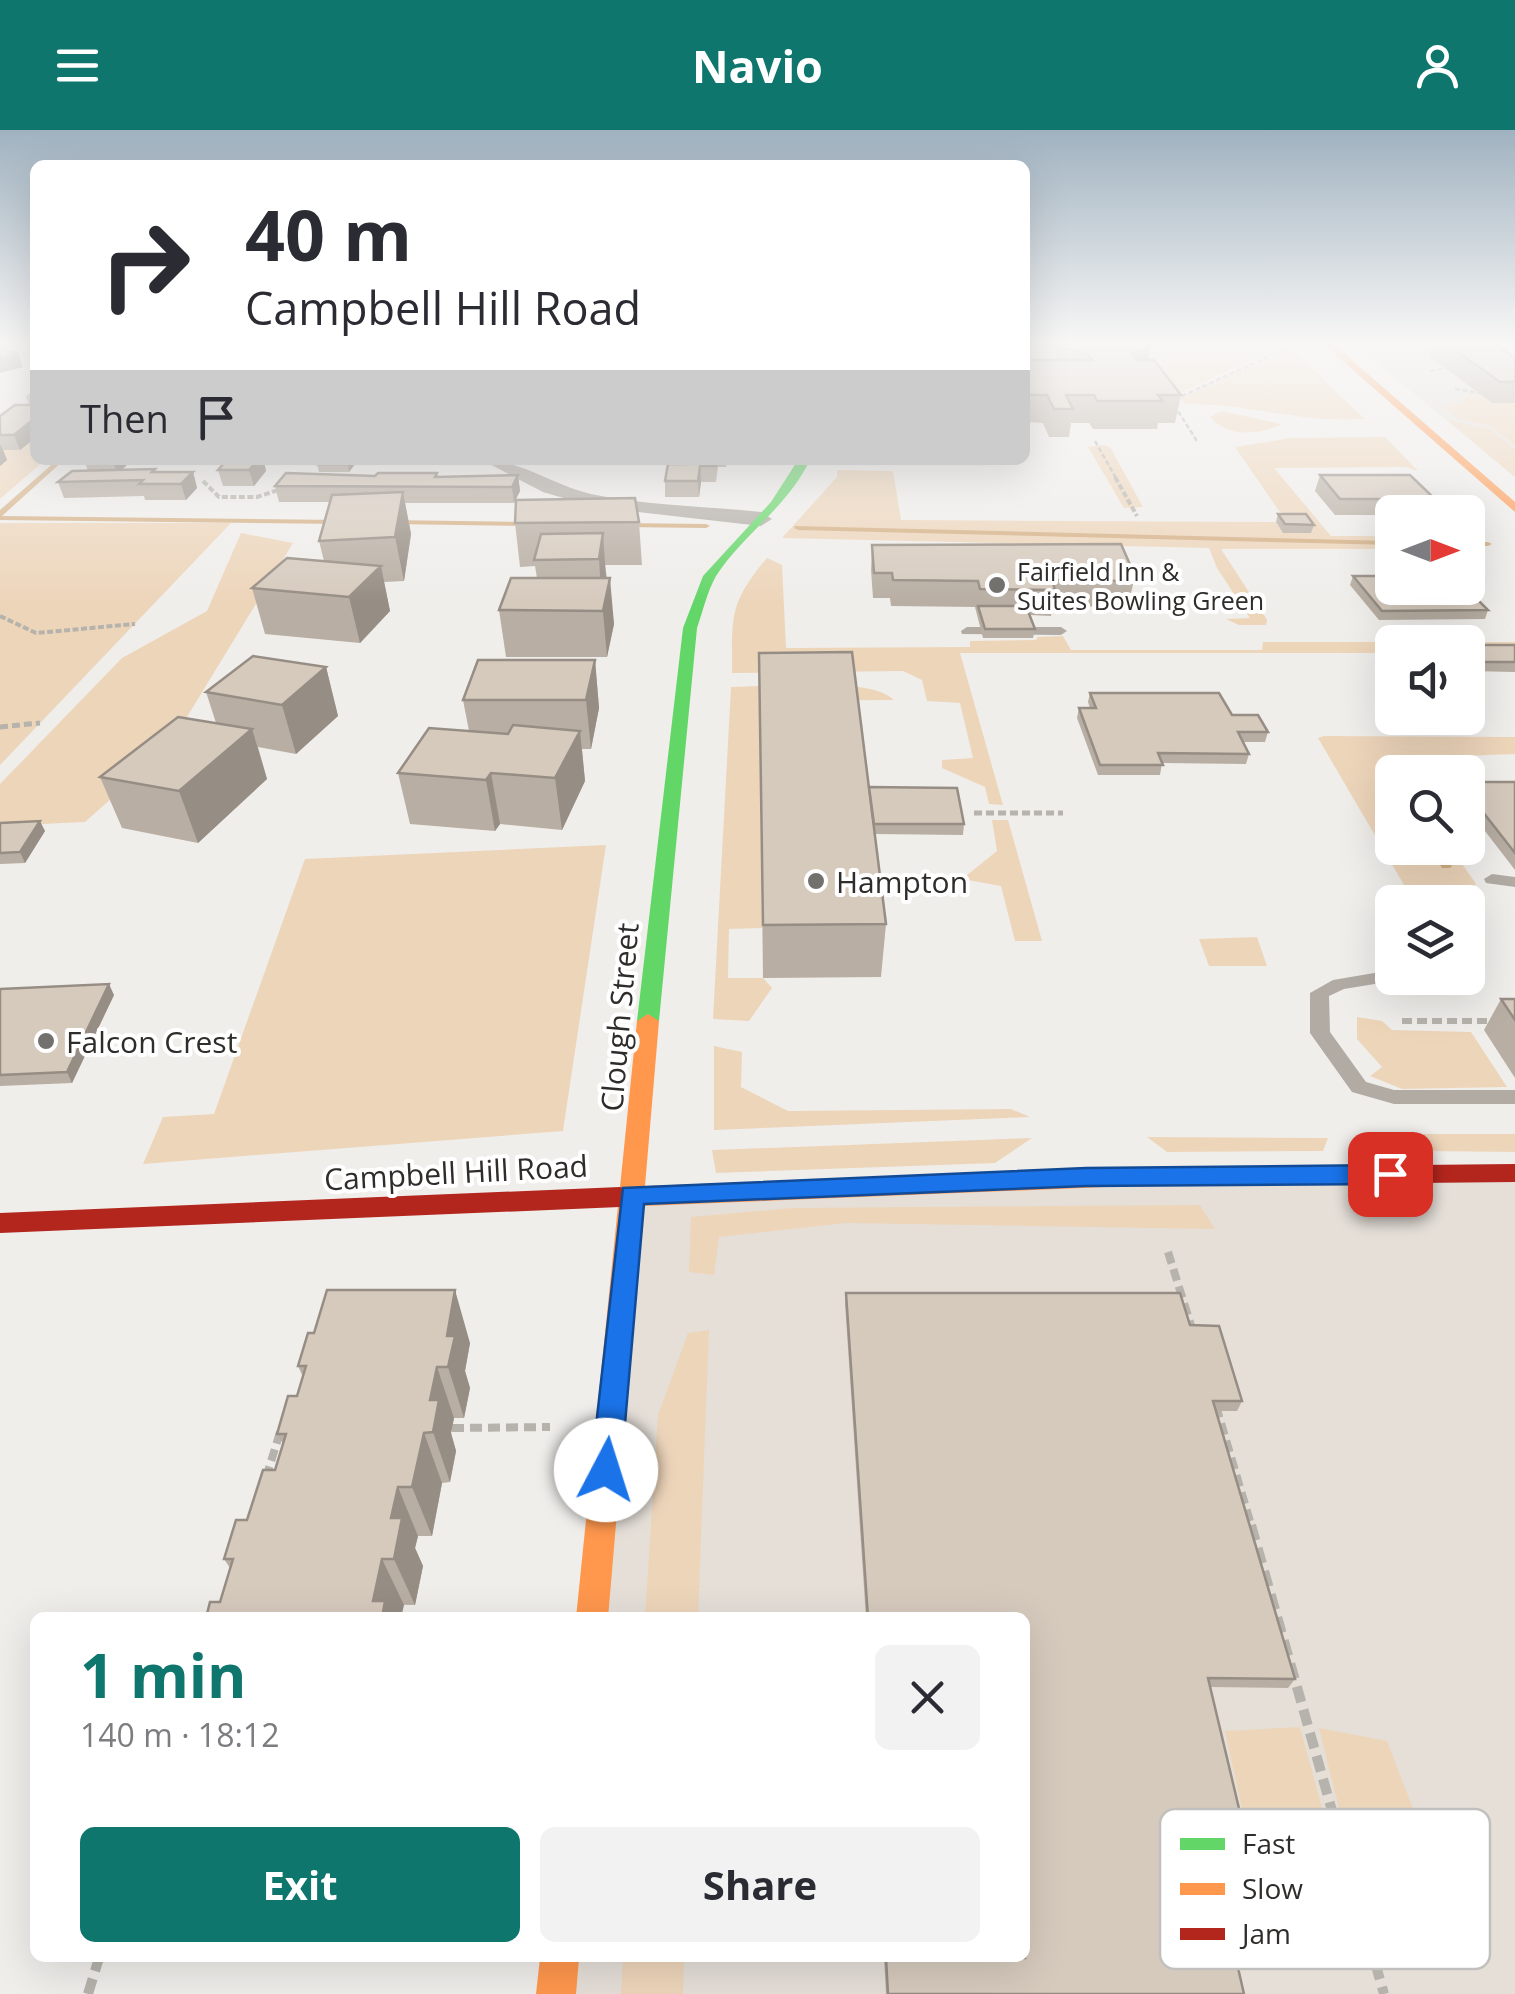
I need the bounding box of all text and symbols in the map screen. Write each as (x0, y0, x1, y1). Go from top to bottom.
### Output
text: Navio (692, 35, 823, 96)
icon: menu (50, 38, 105, 93)
icon: person (1410, 38, 1465, 93)
text: 40 m (245, 186, 412, 282)
icon: right (80, 200, 210, 330)
text: Campbell Hill Road (245, 277, 641, 338)
icon: arrive (189, 390, 244, 445)
text: Then (80, 392, 169, 444)
north arrow (1375, 495, 1485, 605)
map controls (1375, 495, 1485, 995)
place label: Fairfield Inn & Suites Bowling Green (1017, 554, 1264, 617)
marker: Fairfield Inn & Suites Bowling Green (986, 574, 1008, 596)
button: sound (1375, 625, 1485, 735)
button: search (1375, 755, 1485, 865)
place label: Hampton (836, 861, 968, 902)
marker: Hampton (805, 870, 827, 892)
button: layers (1375, 885, 1485, 995)
street label: Clough Street (590, 921, 648, 1113)
place label: Falcon Crest (66, 1021, 237, 1062)
marker: Falcon Crest (35, 1030, 57, 1052)
pin (1348, 1132, 1433, 1217)
street label: Campbell Hill Road (323, 1145, 589, 1199)
icon: arrive (1363, 1147, 1418, 1202)
position arrow (554, 1418, 658, 1522)
text: 1 min (80, 1634, 247, 1716)
button: close (875, 1645, 980, 1750)
text: 140 m · 18:12 (80, 1713, 279, 1756)
legend (1160, 1809, 1490, 1969)
text: Fast (1242, 1824, 1295, 1862)
button: Exit (80, 1827, 520, 1942)
button: Share (540, 1827, 980, 1942)
text: Slow (1242, 1869, 1303, 1907)
text: Jam (1239, 1914, 1291, 1952)

